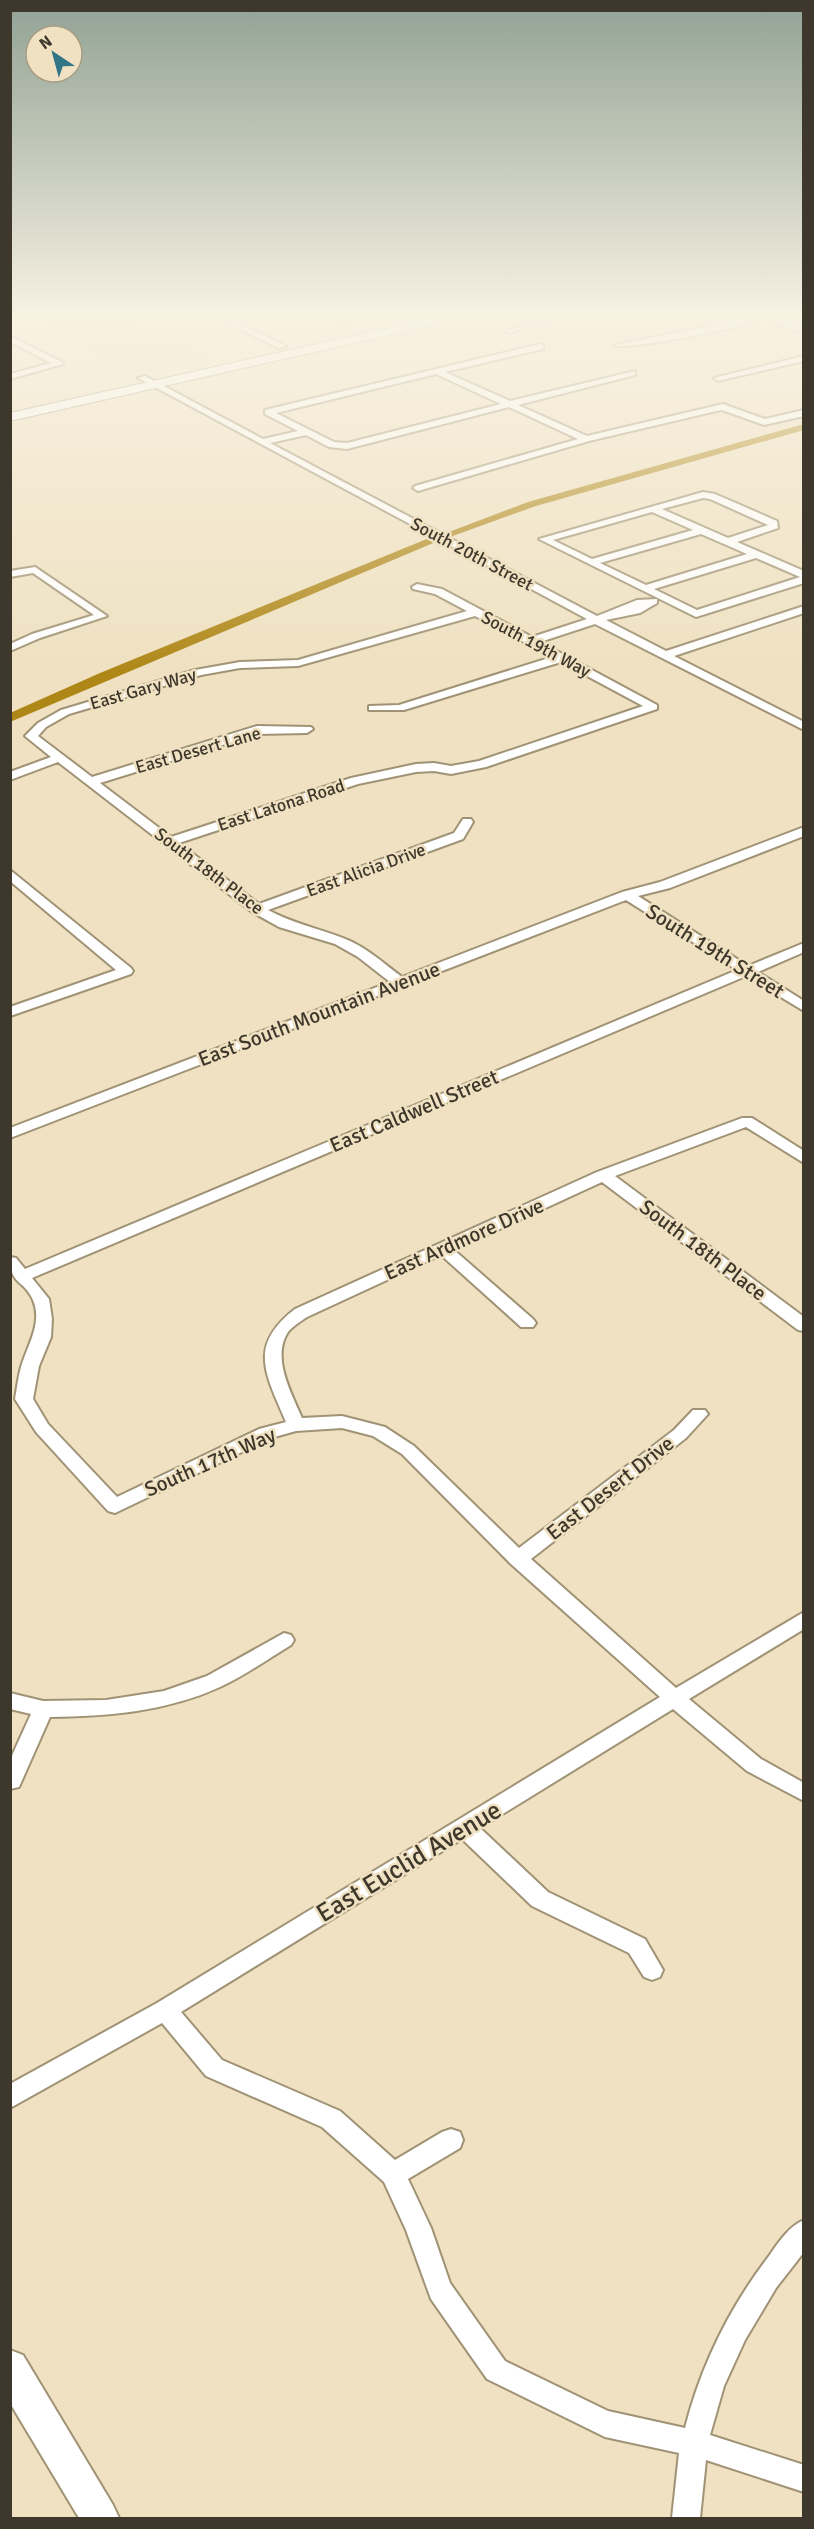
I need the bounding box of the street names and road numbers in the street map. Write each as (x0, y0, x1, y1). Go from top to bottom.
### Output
street label: South 20th Street (407, 512, 537, 596)
street label: South 19th Way (478, 606, 595, 682)
street label: East Gary Way (87, 663, 199, 715)
street label: East Desert Lane (133, 722, 263, 778)
street label: East Latona Road (215, 774, 347, 836)
street label: South 18th Place (150, 823, 268, 919)
street label: East Alicia Drive (303, 838, 429, 902)
street label: South 19th Street (641, 898, 789, 1004)
street label: East South Mountain Avenue (194, 956, 444, 1072)
street label: East Caldwell Street (326, 1064, 502, 1158)
street label: East Ardmore Drive (380, 1192, 548, 1286)
street label: South 18th Place (634, 1194, 772, 1306)
street label: South 17th Way (140, 1421, 280, 1503)
street label: East Desert Drive (541, 1430, 679, 1546)
street label: East Euclid Avenue (311, 1794, 507, 1930)

